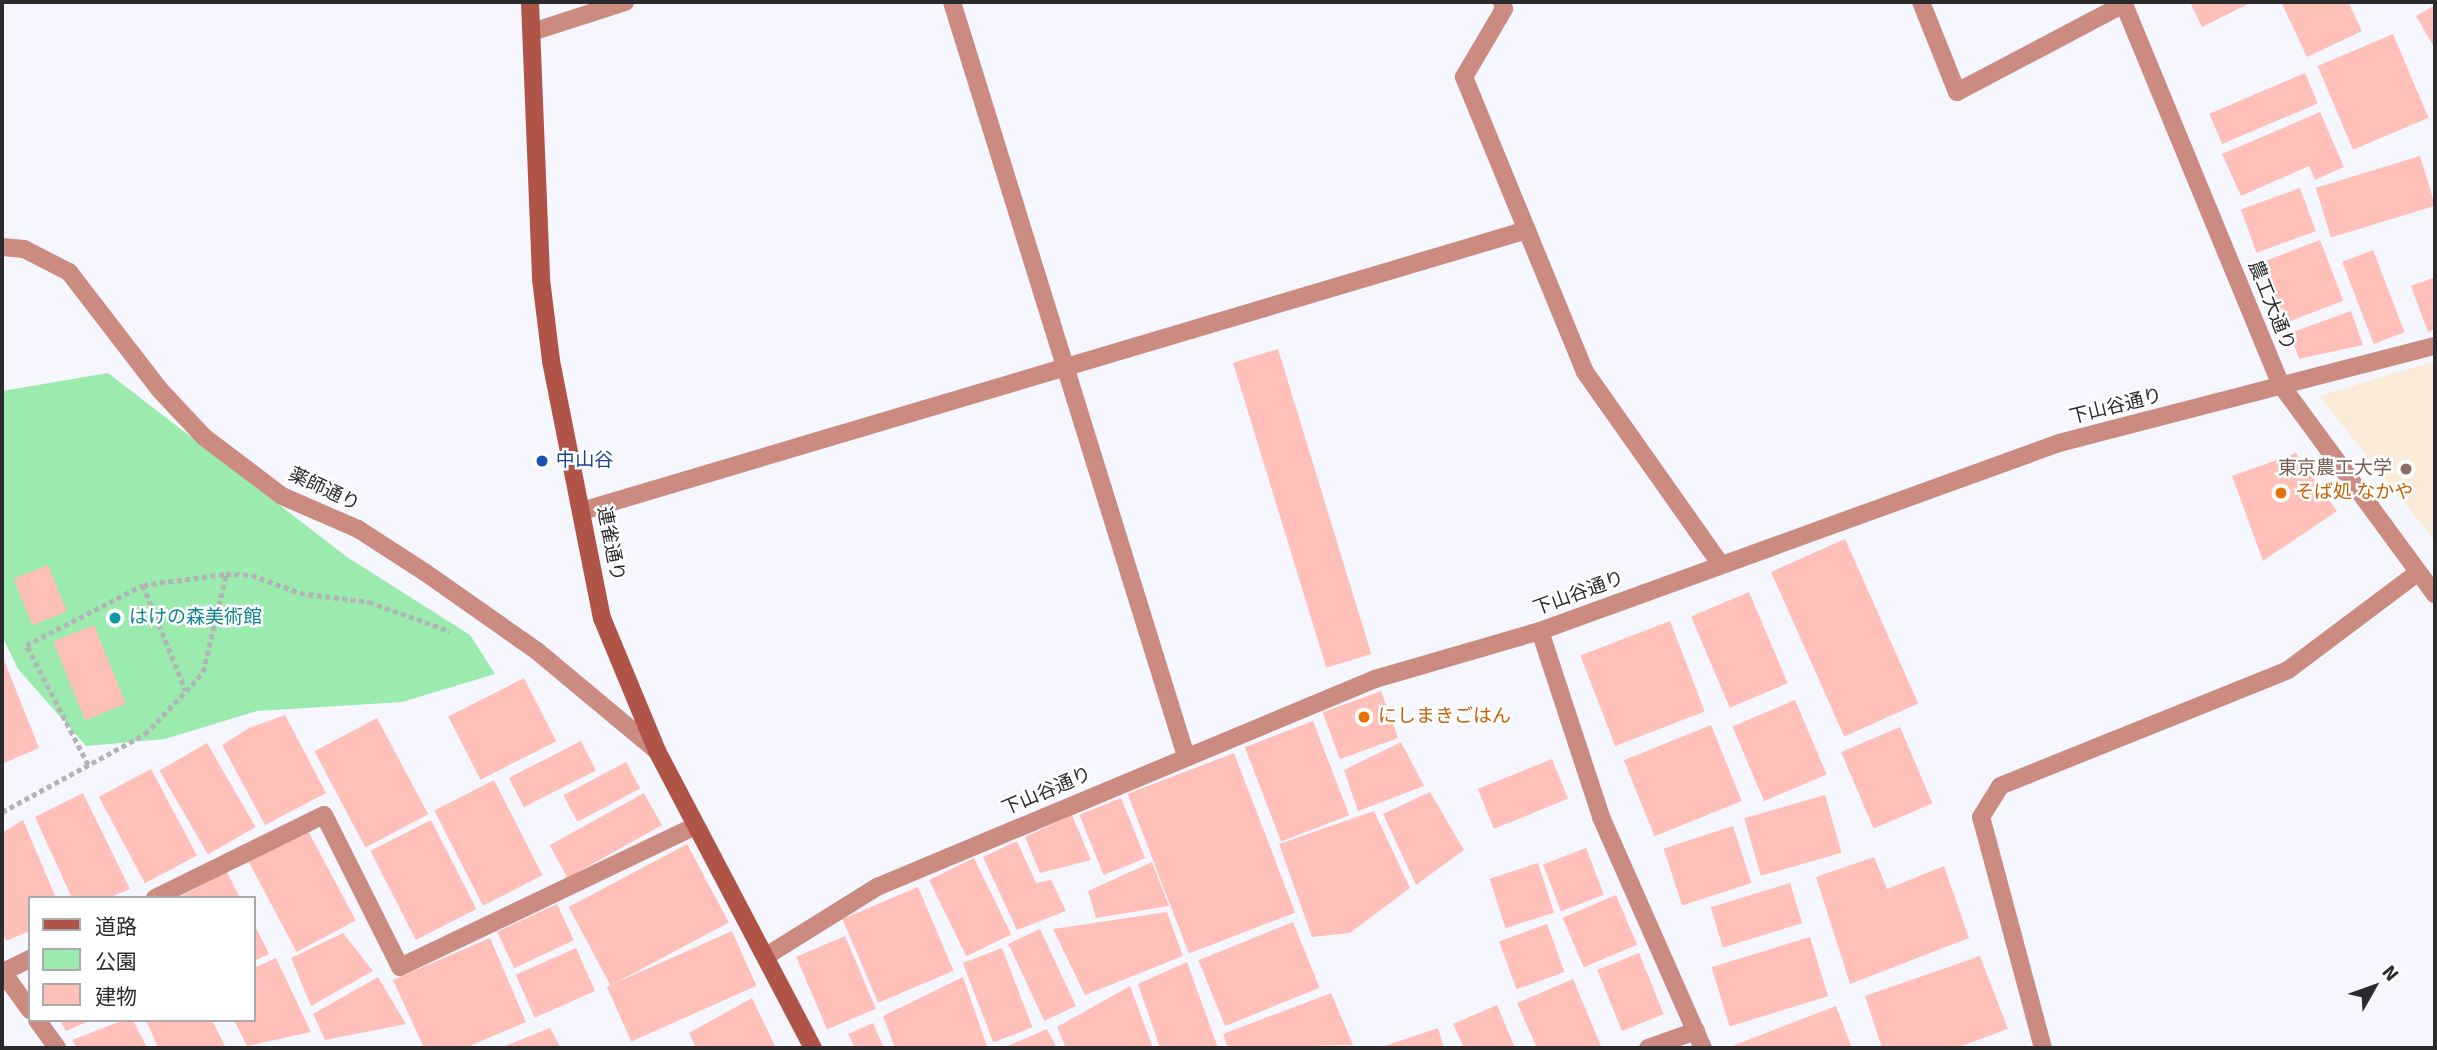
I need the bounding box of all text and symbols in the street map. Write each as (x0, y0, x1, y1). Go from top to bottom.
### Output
street label: 農工大通り (2243, 258, 2299, 354)
street label: 下山谷通り (2067, 384, 2165, 430)
place label: 中山谷 (556, 450, 613, 472)
marker: 中山谷 (534, 453, 550, 469)
place label: 東京農工大学 (2278, 458, 2392, 480)
marker: 東京農工大学 (2398, 461, 2414, 477)
street label: 薬師通り (285, 464, 363, 516)
place label: そば処 なかや (2295, 482, 2413, 504)
marker: そば処 なかや (2273, 485, 2289, 501)
street label: 連雀通り (592, 505, 628, 583)
street label: 下山谷通り (1530, 567, 1628, 621)
place label: はけの森美術館 (129, 607, 262, 629)
marker: はけの森美術館 (107, 610, 123, 626)
place label: にしまきごはん (1378, 706, 1511, 728)
marker: にしまきごはん (1356, 709, 1372, 725)
street label: 下山谷通り (999, 763, 1095, 821)
legend (28, 896, 256, 1022)
text: 道路 (95, 914, 137, 940)
text: 公園 (95, 949, 137, 975)
north arrow (2339, 952, 2409, 1022)
text: N (2377, 961, 2404, 986)
text: 建物 (95, 984, 137, 1010)

